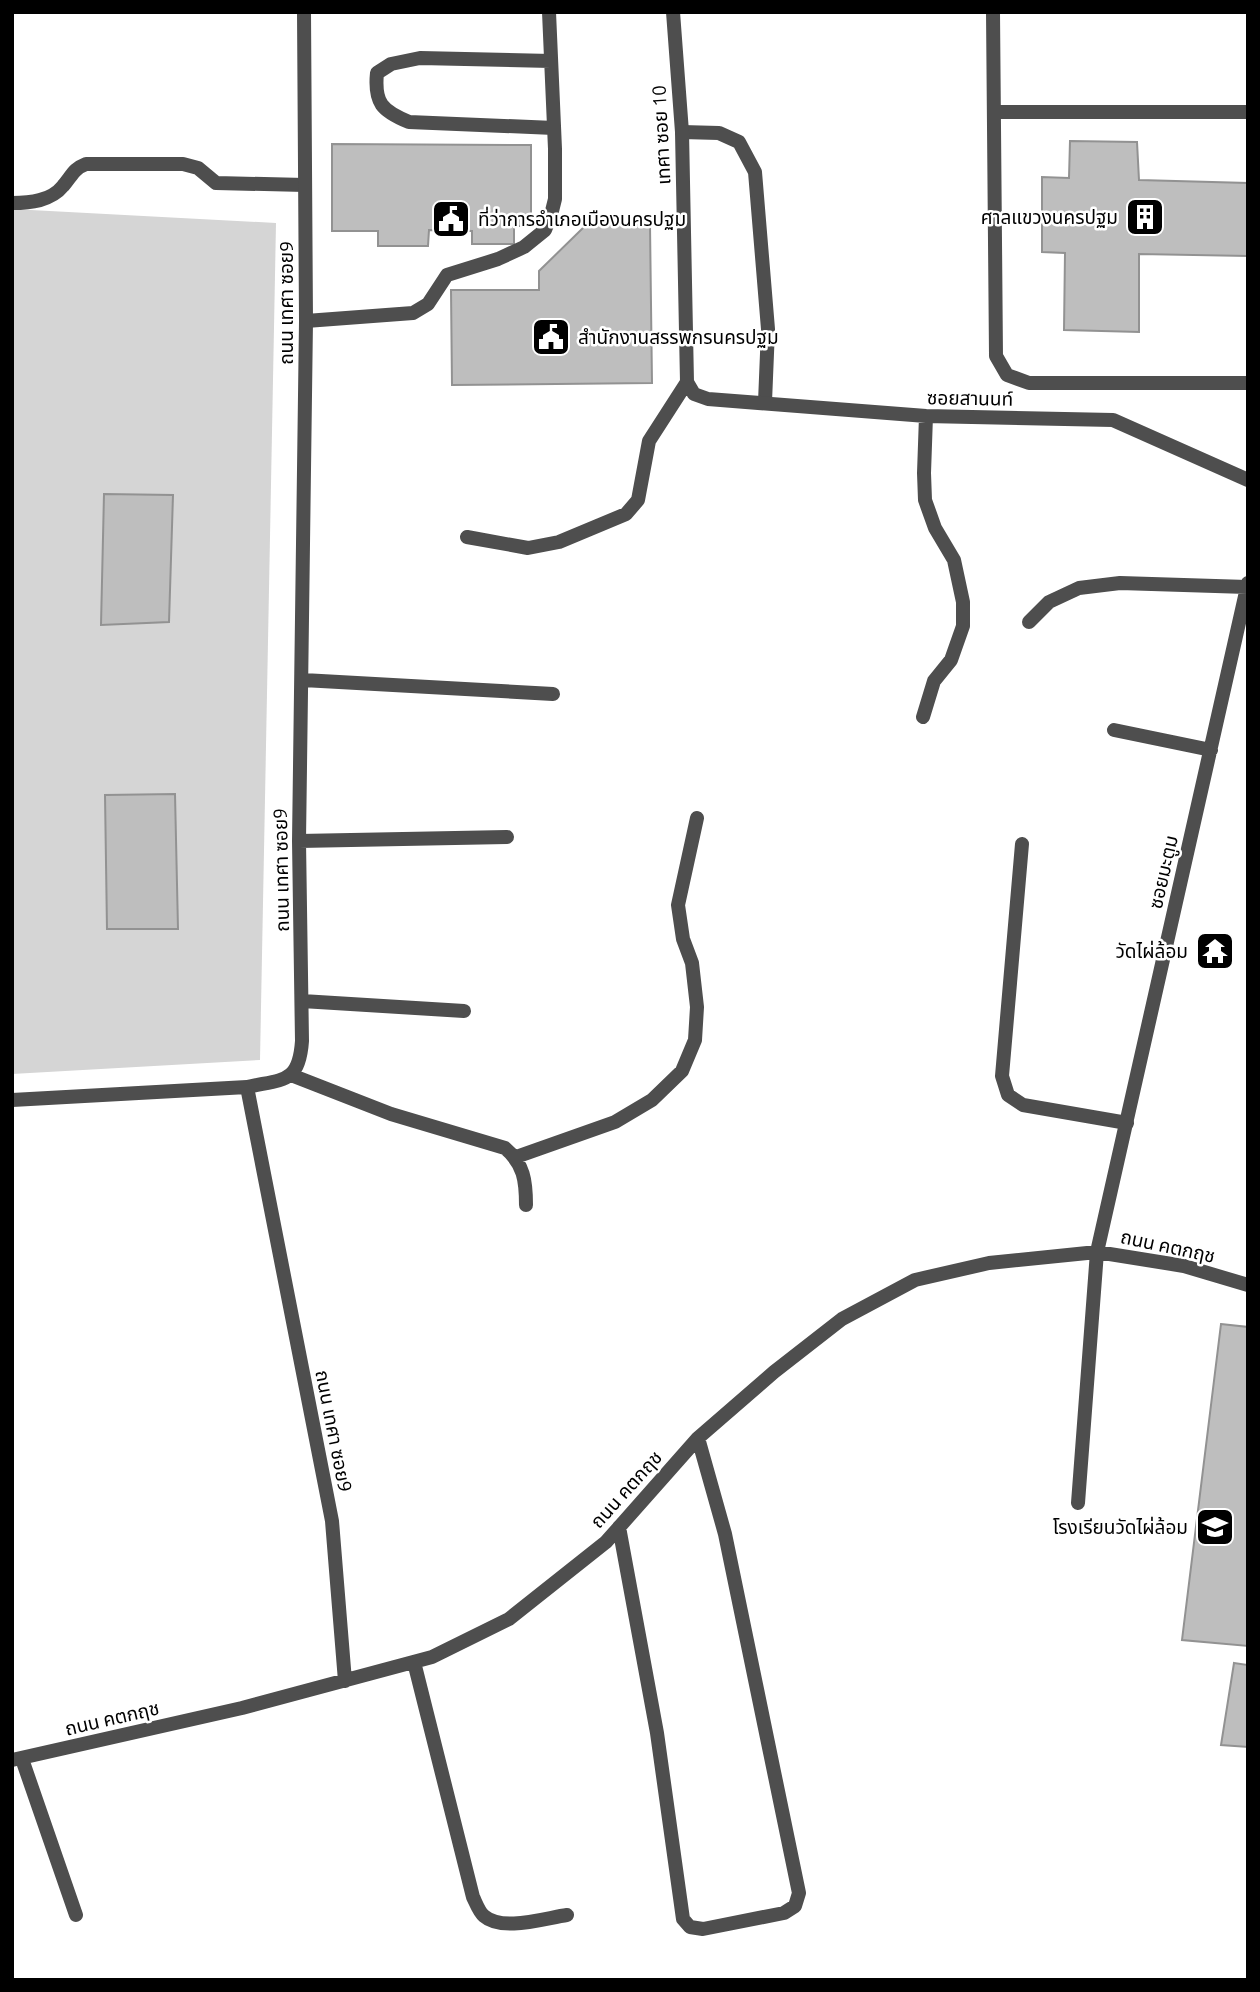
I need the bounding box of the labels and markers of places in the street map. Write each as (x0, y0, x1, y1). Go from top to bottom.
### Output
building icon: ศาลแขวงนครปฐม (1124, 196, 1166, 238)
public building icon: ที่ว่าการอำเภอเมืองนครปฐม (430, 198, 472, 240)
place label: ที่ว่าการอำเภอเมืองนครปฐม (478, 206, 686, 230)
place label: ศาลแขวงนครปฐม (981, 206, 1118, 228)
public building icon: สำนักงานสรรพกรนครปฐม (530, 316, 572, 358)
place label: สำนักงานสรรพกรนครปฐม (578, 326, 779, 348)
temple icon: วัดไผ่ล้อม (1194, 930, 1236, 972)
place label: วัดไผ่ล้อม (1115, 940, 1188, 962)
school or university icon: โรงเรียนวัดไผ่ล้อม (1194, 1506, 1236, 1548)
place label: โรงเรียนวัดไผ่ล้อม (1053, 1516, 1188, 1538)

